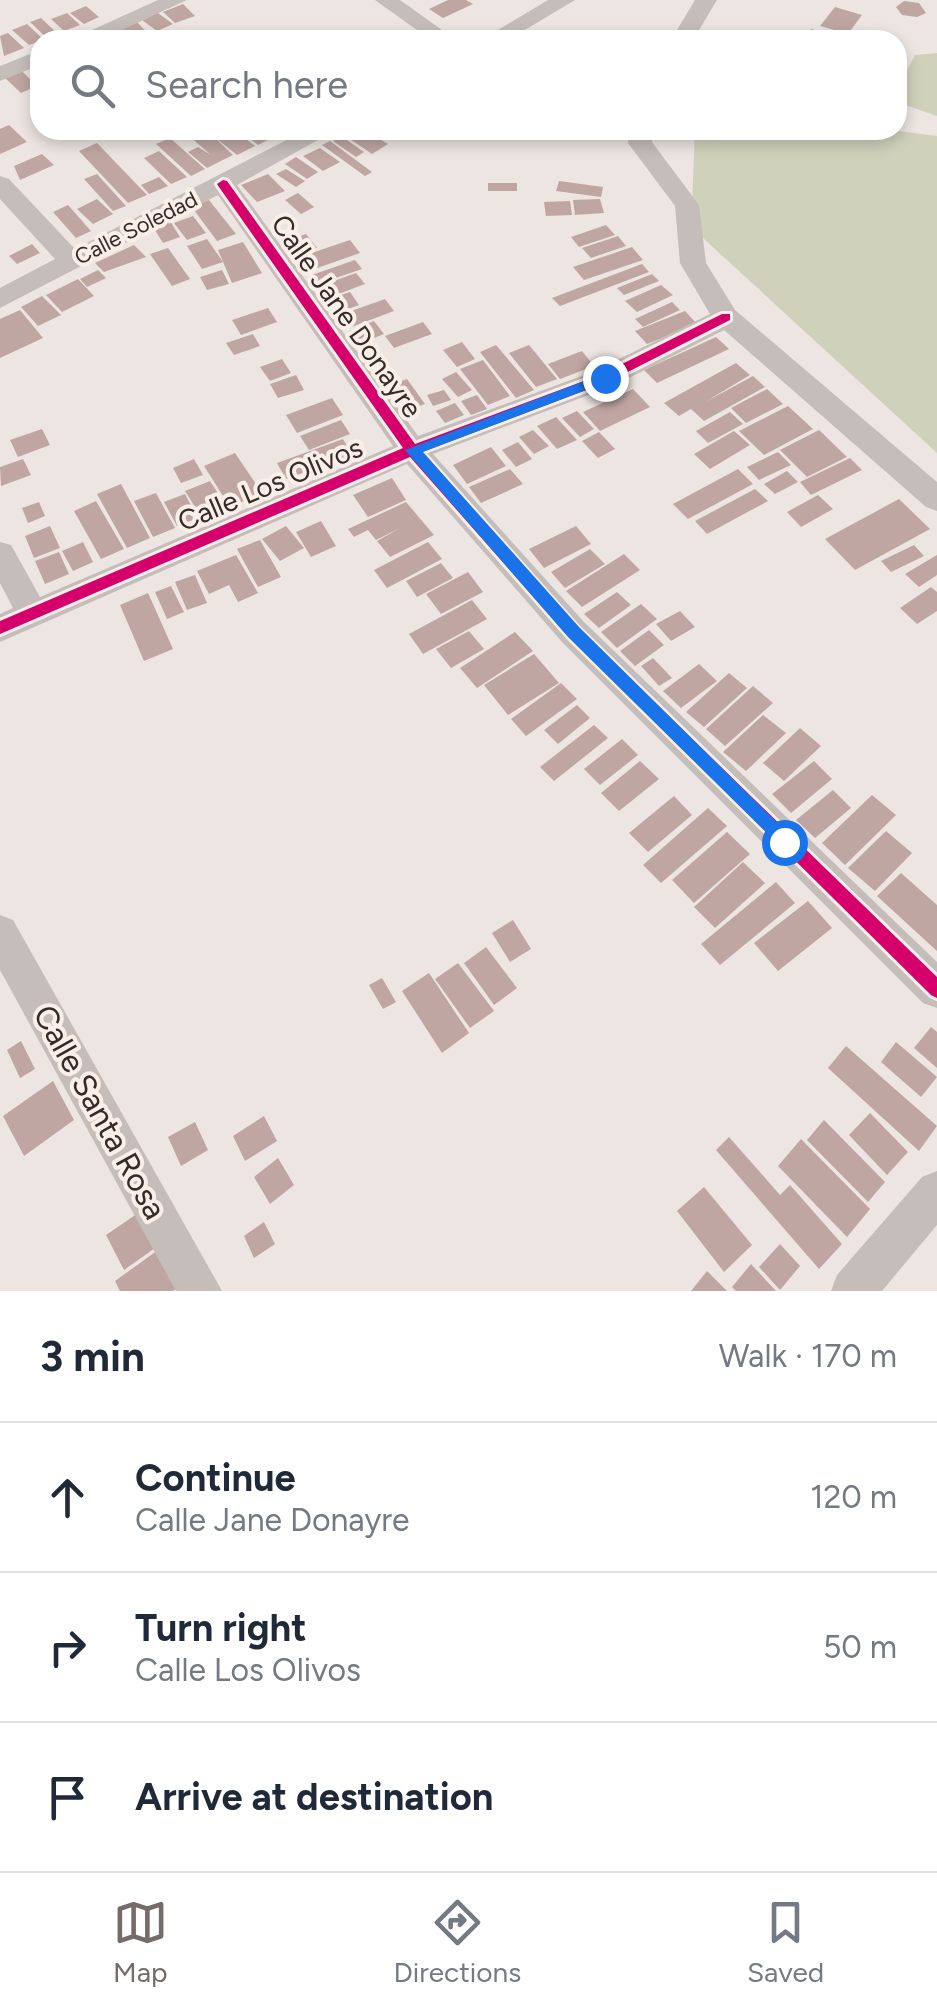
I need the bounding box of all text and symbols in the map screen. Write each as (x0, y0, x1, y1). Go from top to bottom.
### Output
search box (30, 30, 907, 140)
icon: search (65, 58, 120, 113)
text: Search here (145, 62, 348, 108)
street label: Calle Soledad (70, 185, 202, 271)
street label: Calle Jane Donayre (264, 208, 430, 424)
route end (583, 356, 629, 402)
street label: Calle Los Olivos (172, 430, 368, 538)
route start (762, 820, 808, 866)
street label: Calle Santa Rosa (26, 998, 174, 1226)
text: 3 min (40, 1331, 145, 1382)
text: Walk · 170 m (719, 1337, 897, 1375)
text: Continue (135, 1455, 296, 1501)
icon: ahead (40, 1470, 95, 1525)
text: 120 m (810, 1478, 897, 1516)
text: Calle Jane Donayre (135, 1501, 410, 1539)
text: Turn right (135, 1605, 307, 1651)
icon: right (40, 1620, 95, 1675)
text: 50 m (823, 1628, 897, 1666)
text: Calle Los Olivos (135, 1651, 361, 1689)
icon: arrive (40, 1770, 95, 1825)
text: Arrive at destination (135, 1774, 493, 1820)
tab: Map (113, 1895, 168, 1989)
tab: Directions (394, 1895, 521, 1989)
tab: Saved (747, 1895, 824, 1989)

